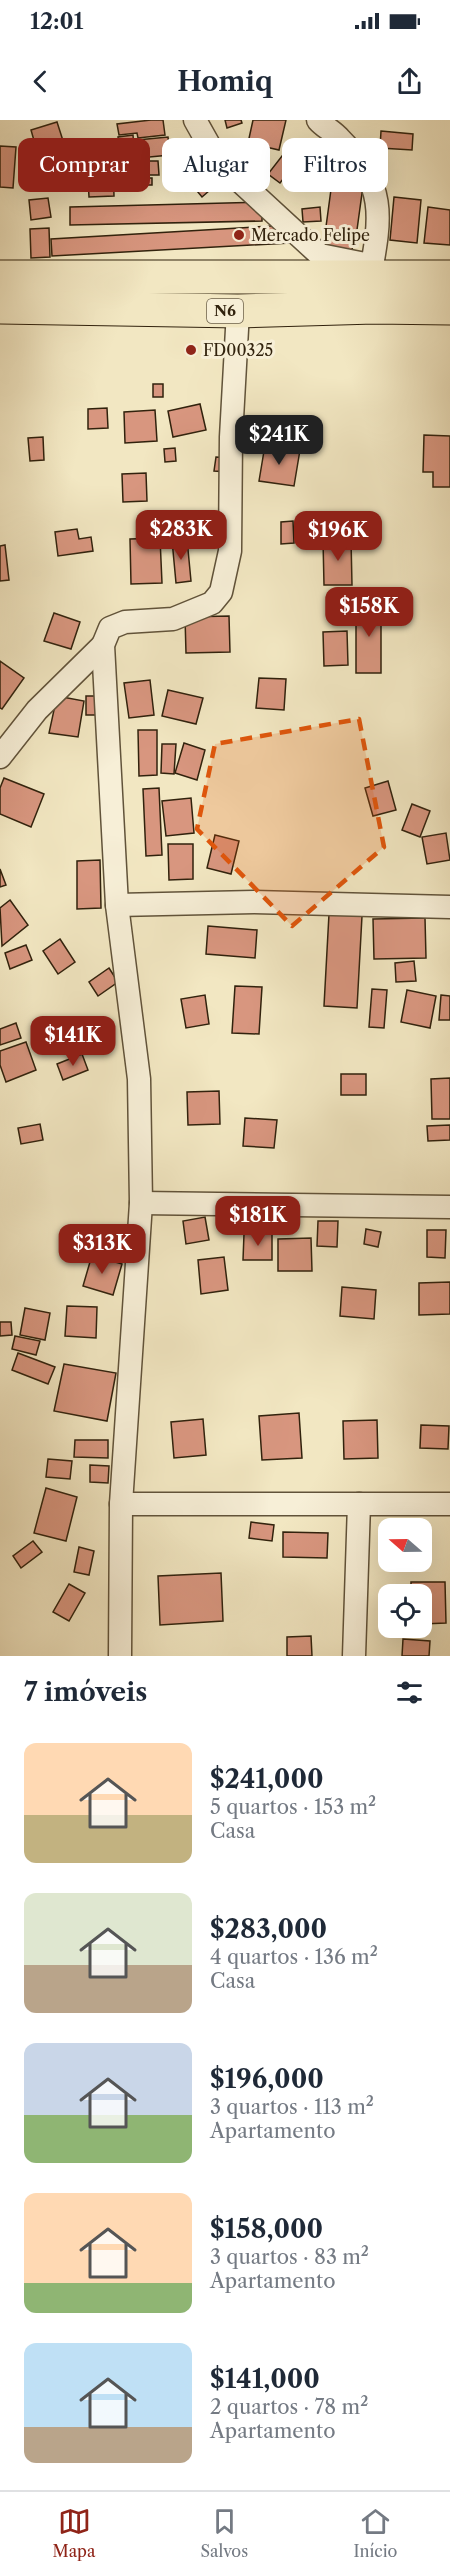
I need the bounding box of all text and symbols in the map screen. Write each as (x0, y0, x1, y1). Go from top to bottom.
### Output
text: 12:01 (30, 8, 83, 35)
icon: back (24, 65, 57, 98)
text: Homiq (177, 65, 273, 98)
icon: share (393, 65, 426, 98)
chip: Comprar (18, 138, 150, 192)
chip: Alugar (162, 138, 270, 192)
chip: Filtros (282, 138, 388, 192)
place label: Mercado Felipe (251, 225, 370, 245)
marker: Mercado Felipe (232, 228, 246, 242)
road number: N6 (207, 299, 243, 323)
place label: FD00325 (203, 340, 273, 360)
marker: FD00325 (184, 343, 198, 357)
pin: $241K (237, 415, 321, 466)
text: $241K (249, 422, 309, 446)
pin: $283K (139, 510, 223, 561)
pin: $196K (296, 511, 380, 562)
text: $283K (150, 517, 212, 541)
text: $196K (308, 518, 368, 542)
pin: $158K (327, 587, 411, 638)
text: $158K (339, 594, 399, 618)
pin: $141K (31, 1016, 115, 1067)
text: $141K (45, 1023, 102, 1047)
pin: $181K (216, 1196, 300, 1247)
text: $181K (229, 1203, 287, 1227)
pin: $313K (60, 1224, 144, 1275)
text: $313K (73, 1231, 131, 1255)
north arrow (378, 1518, 432, 1572)
map controls (378, 1518, 432, 1638)
button: locate (378, 1584, 432, 1638)
text: 7 imóveis (24, 1676, 147, 1708)
icon: filters (393, 1676, 426, 1709)
text: $241,000 (210, 1763, 324, 1795)
icon: home (72, 1767, 144, 1839)
text: 5 quartos · 153 m² (210, 1795, 376, 1819)
text: Casa (210, 1819, 255, 1843)
text: $283,000 (210, 1913, 327, 1945)
icon: home (72, 1917, 144, 1989)
text: 4 quartos · 136 m² (210, 1945, 378, 1969)
text: Casa (210, 1969, 255, 1993)
text: $196,000 (210, 2063, 324, 2095)
icon: home (72, 2067, 144, 2139)
text: 3 quartos · 113 m² (210, 2095, 374, 2119)
text: Apartamento (210, 2119, 335, 2143)
text: $158,000 (210, 2213, 323, 2245)
icon: home (72, 2217, 144, 2289)
text: 3 quartos · 83 m² (210, 2245, 369, 2269)
text: Apartamento (210, 2269, 335, 2293)
text: $141,000 (210, 2363, 320, 2395)
icon: home (72, 2367, 144, 2439)
text: 2 quartos · 78 m² (210, 2395, 368, 2419)
text: Apartamento (210, 2419, 335, 2443)
tab: Mapa (53, 2505, 95, 2561)
tab: Salvos (201, 2505, 248, 2561)
tab: Início (353, 2505, 397, 2561)

